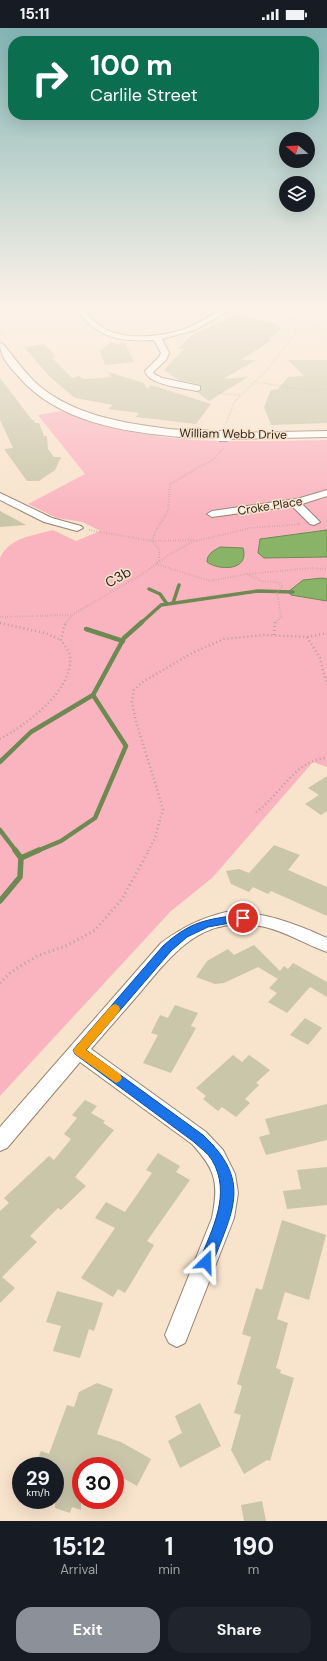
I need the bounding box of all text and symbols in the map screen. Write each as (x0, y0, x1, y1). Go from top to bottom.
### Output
text: 15:11 (20, 4, 50, 24)
text: 100 m (90, 47, 173, 84)
icon: right (24, 52, 76, 104)
text: Carlile Street (90, 83, 198, 107)
north arrow (279, 132, 315, 168)
map controls (279, 132, 315, 212)
button: layers (279, 176, 315, 212)
street label: William Webb Drive (179, 425, 287, 443)
street label: Croke Place (236, 493, 304, 519)
street label: C3b (102, 562, 134, 592)
pin (226, 901, 260, 935)
icon: arrive (232, 907, 254, 929)
position arrow (185, 1241, 227, 1283)
speed limit sign: 30 (72, 1457, 124, 1509)
text: 29 (26, 1465, 50, 1491)
text: km/h (26, 1486, 50, 1499)
text: 15:12 (53, 1531, 105, 1562)
text: 1 (165, 1531, 174, 1562)
text: 190 (233, 1531, 274, 1562)
text: Arrival (60, 1561, 98, 1578)
text: min (158, 1561, 180, 1578)
text: m (248, 1561, 259, 1578)
button: Exit (16, 1607, 160, 1653)
button: Share (168, 1607, 311, 1653)

